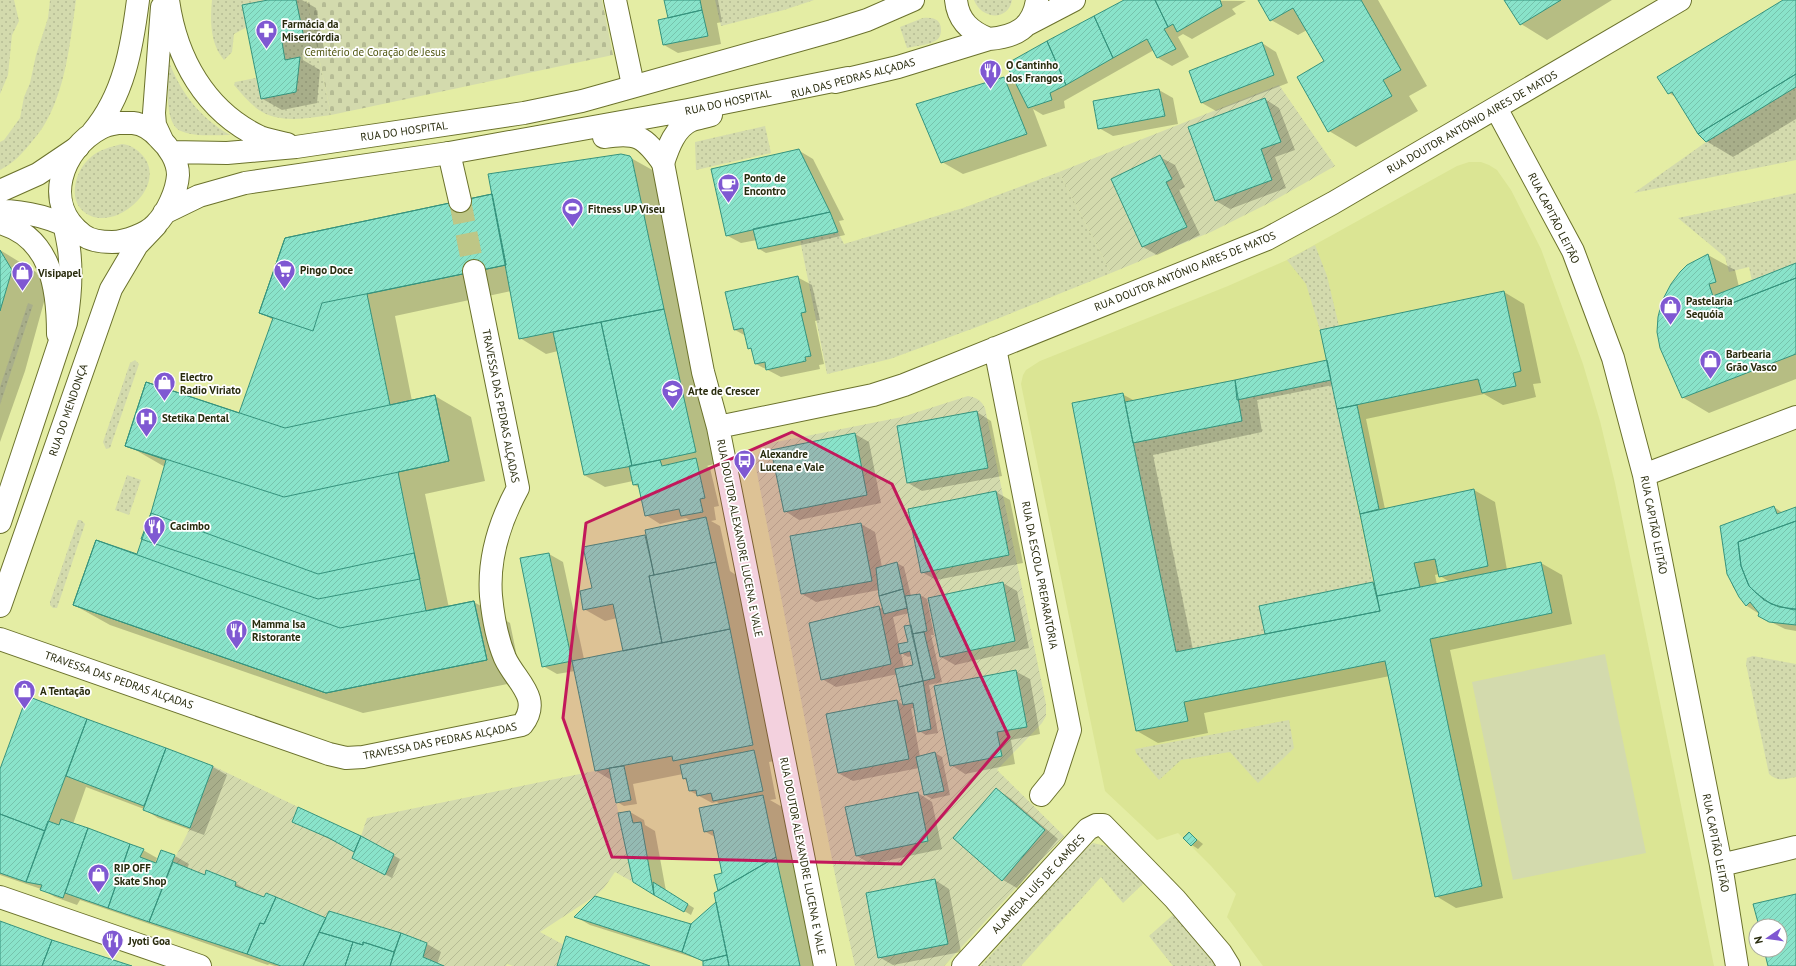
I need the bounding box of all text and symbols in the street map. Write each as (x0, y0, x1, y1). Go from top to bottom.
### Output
pharmacy icon: Farmácia da Misericórdia (254, 17, 280, 50)
place label: Farmácia da Misericórdia (282, 17, 340, 44)
park label: Cemitério de Coração de Jesus (304, 45, 446, 59)
street label: RUA DAS PEDRAS ALÇADAS (789, 55, 917, 101)
restaurant icon: O Cantinho dos Frangos (977, 58, 1003, 91)
place label: O Cantinho dos Frangos (1006, 58, 1063, 85)
street label: RUA DOUTOR ANTÓNIO AIRES DE MATOS (1384, 67, 1560, 177)
street label: RUA DO HOSPITAL (684, 86, 773, 118)
street label: RUA DO HOSPITAL (360, 118, 449, 144)
street label: RUA CAPITÃO LEITÃO (1525, 170, 1583, 266)
cafe icon: Ponto de Encontro (716, 171, 742, 204)
place label: Ponto de Encontro (744, 171, 786, 198)
sports icon: Fitness UP Viseu (560, 196, 586, 229)
place label: Fitness UP Viseu (588, 202, 665, 216)
street label: RUA DOUTOR ANTÓNIO AIRES DE MATOS (1092, 228, 1278, 314)
supermarket icon: Pingo Doce (272, 257, 298, 290)
shop icon: Visipapel (9, 260, 35, 293)
place label: Pingo Doce (300, 263, 353, 277)
place label: Visipapel (37, 266, 82, 280)
shop icon: Pastelaria Sequóia (1657, 294, 1683, 327)
place label: Pastelaria Sequóia (1686, 294, 1732, 321)
street label: TRAVESSA DAS PEDRAS ALÇADAS (479, 328, 523, 484)
shop icon: Barbearia Grão Vasco (1698, 347, 1724, 380)
place label: Barbearia Grão Vasco (1726, 347, 1777, 374)
street label: RUA DO MENDONÇA (46, 361, 91, 458)
shop icon: Electro Radio Viriato (151, 370, 177, 403)
place label: Electro Radio Viriato (180, 370, 241, 397)
school or university icon: Arte de Crescer (660, 378, 686, 411)
place label: Arte de Crescer (688, 384, 759, 398)
hospital icon: Stetika Dental (134, 405, 160, 438)
place label: Stetika Dental (162, 411, 230, 425)
street label: RUA DOUTOR ALEXANDRE LUCENA E VALE (714, 438, 766, 638)
bus stop icon: Alexandre Lucena e Vale (732, 447, 758, 480)
place label: Alexandre Lucena e Vale (760, 447, 825, 474)
street label: RUA CAPITÃO LEITÃO (1638, 474, 1670, 576)
street label: RUA DA ESCOLA PREPARATÓRIA (1019, 500, 1061, 651)
restaurant icon: Cacimbo (141, 513, 167, 546)
place label: Cacimbo (170, 519, 210, 533)
restaurant icon: Mamma Isa Ristorante (224, 617, 250, 650)
place label: Mamma Isa Ristorante (252, 617, 305, 644)
street label: TRAVESSA DAS PEDRAS ALÇADAS (43, 648, 195, 712)
shop icon: A Tentação (12, 678, 38, 711)
place label: A Tentação (40, 684, 90, 698)
street label: TRAVESSA DAS PEDRAS ALÇADAS (362, 719, 518, 763)
street label: RUA DOUTOR ALEXANDRE LUCENA E VALE (777, 756, 829, 956)
street label: RUA CAPITÃO LEITÃO (1700, 792, 1732, 894)
street label: ALAMEDA LUÍS DE CAMÕES (988, 831, 1088, 936)
shop icon: RIP OFF Skate Shop (85, 861, 111, 894)
place label: RIP OFF Skate Shop (114, 861, 167, 888)
north arrow (1748, 918, 1788, 958)
restaurant icon: Jyoti Goa (100, 928, 126, 961)
place label: Jyoti Goa (127, 934, 170, 948)
text: N (1751, 935, 1766, 945)

